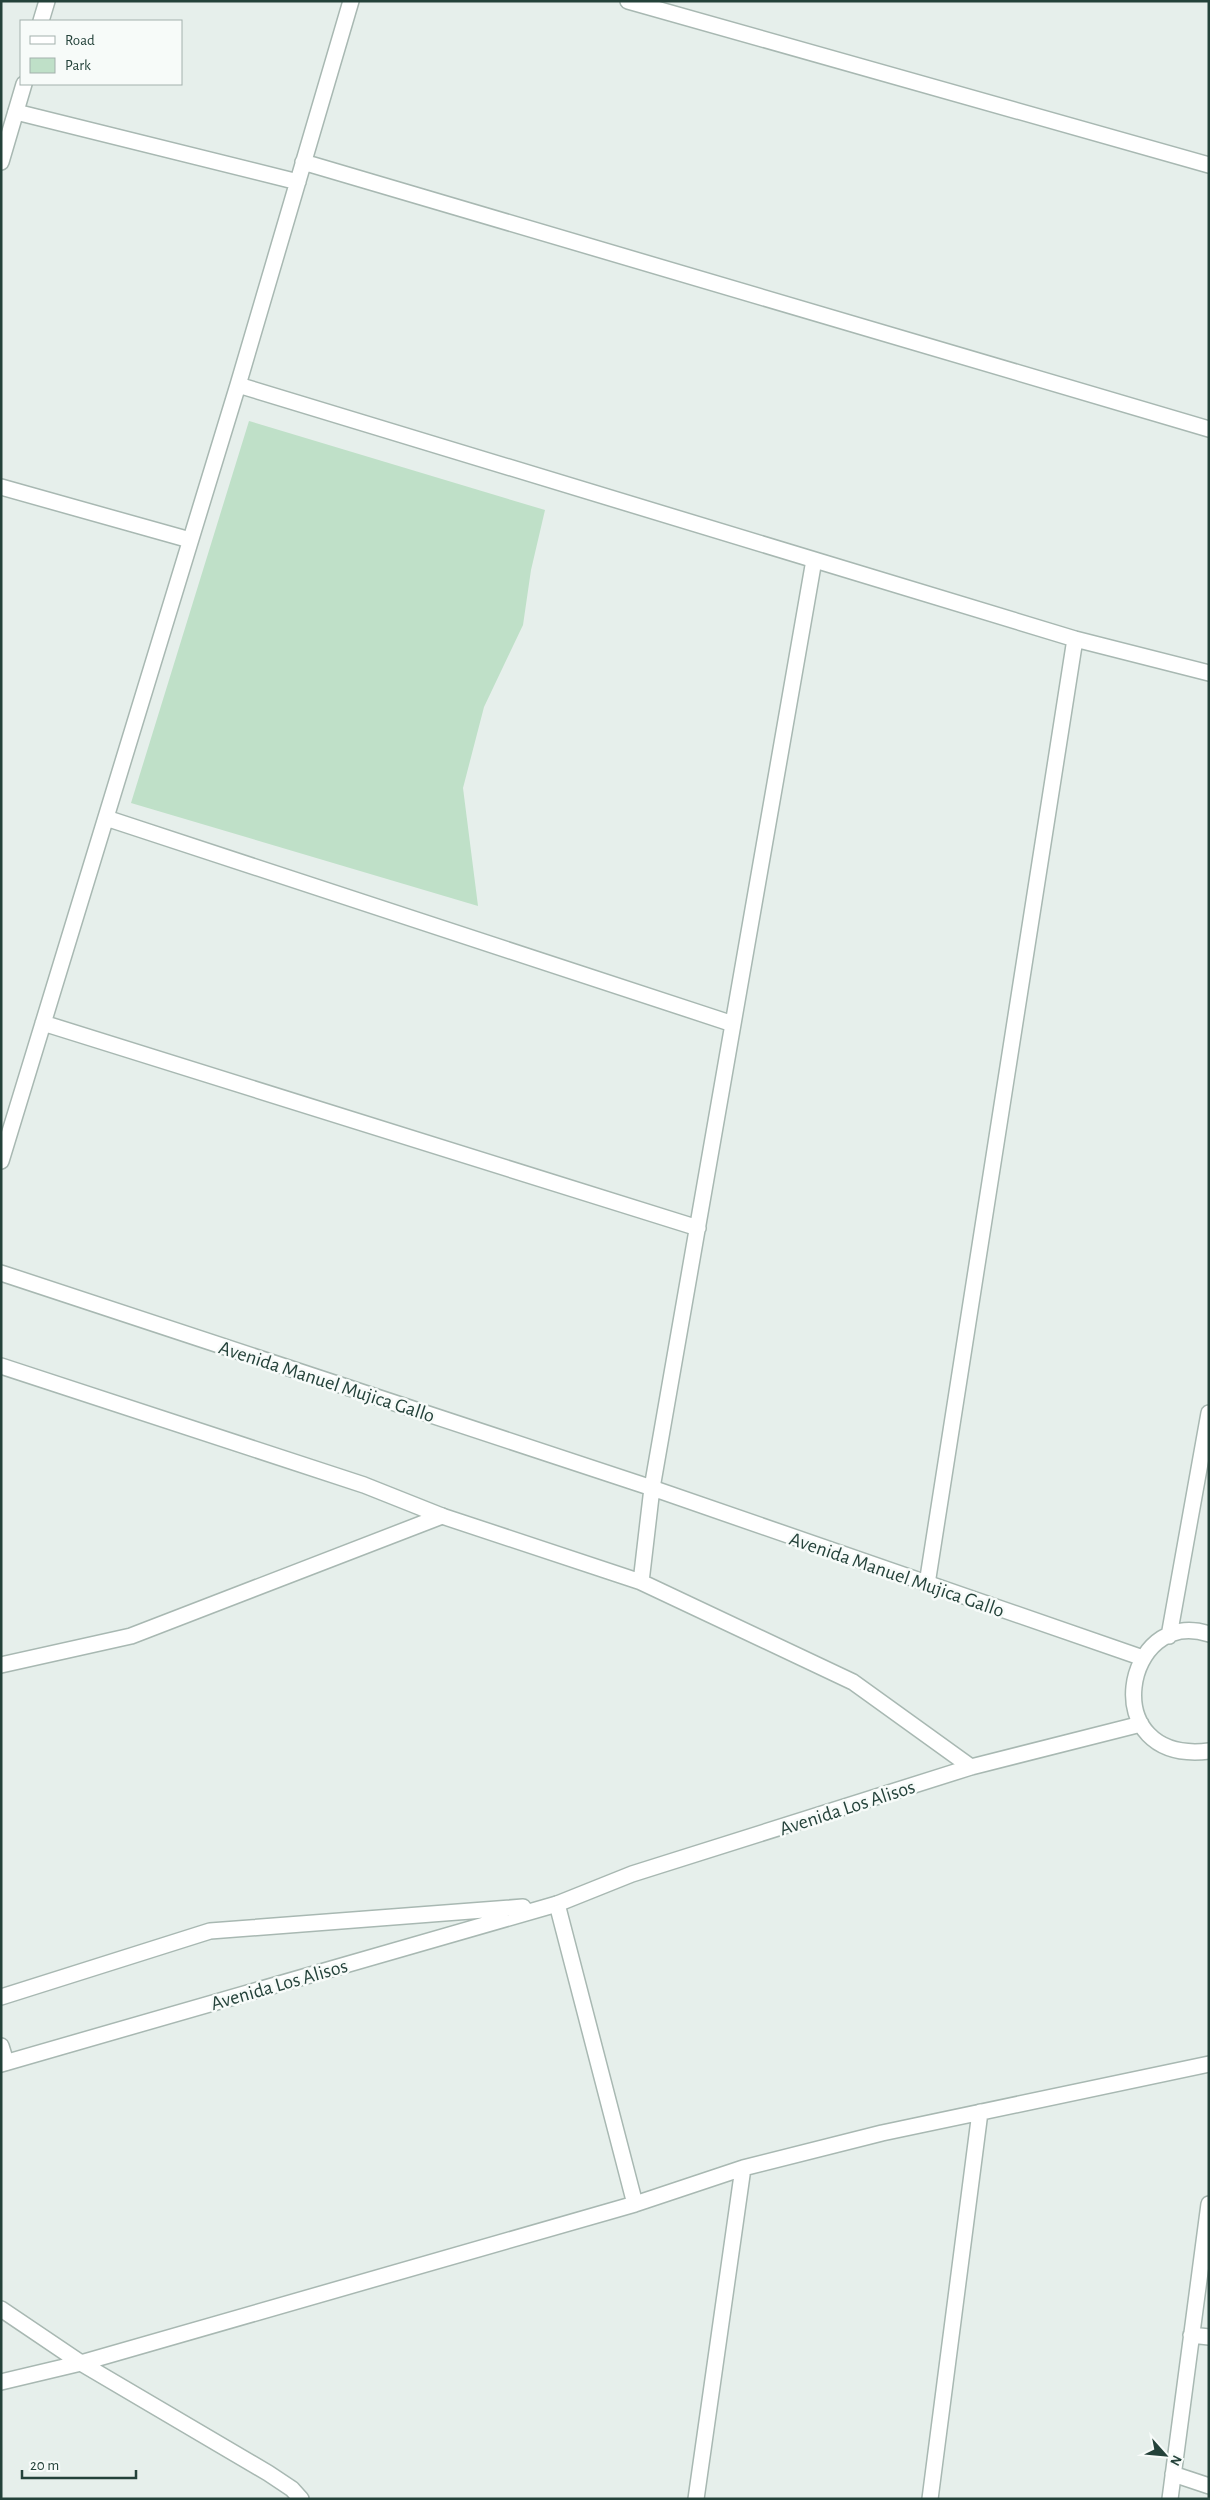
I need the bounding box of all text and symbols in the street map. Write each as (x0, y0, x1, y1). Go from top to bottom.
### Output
legend (20, 20, 182, 85)
text: Road (65, 33, 95, 48)
text: Park (65, 58, 91, 73)
street label: Avenida Manuel Mujica Gallo (216, 1338, 437, 1426)
street label: Avenida Manuel Mujica Gallo (787, 1529, 1007, 1621)
street label: Avenida Los Alisos (777, 1777, 918, 1839)
street label: Avenida Los Alisos (209, 1956, 350, 2014)
north arrow (1140, 2430, 1190, 2480)
scale bar (22, 2448, 136, 2480)
text: N (1167, 2453, 1184, 2468)
text: 20 m (30, 2458, 59, 2473)

